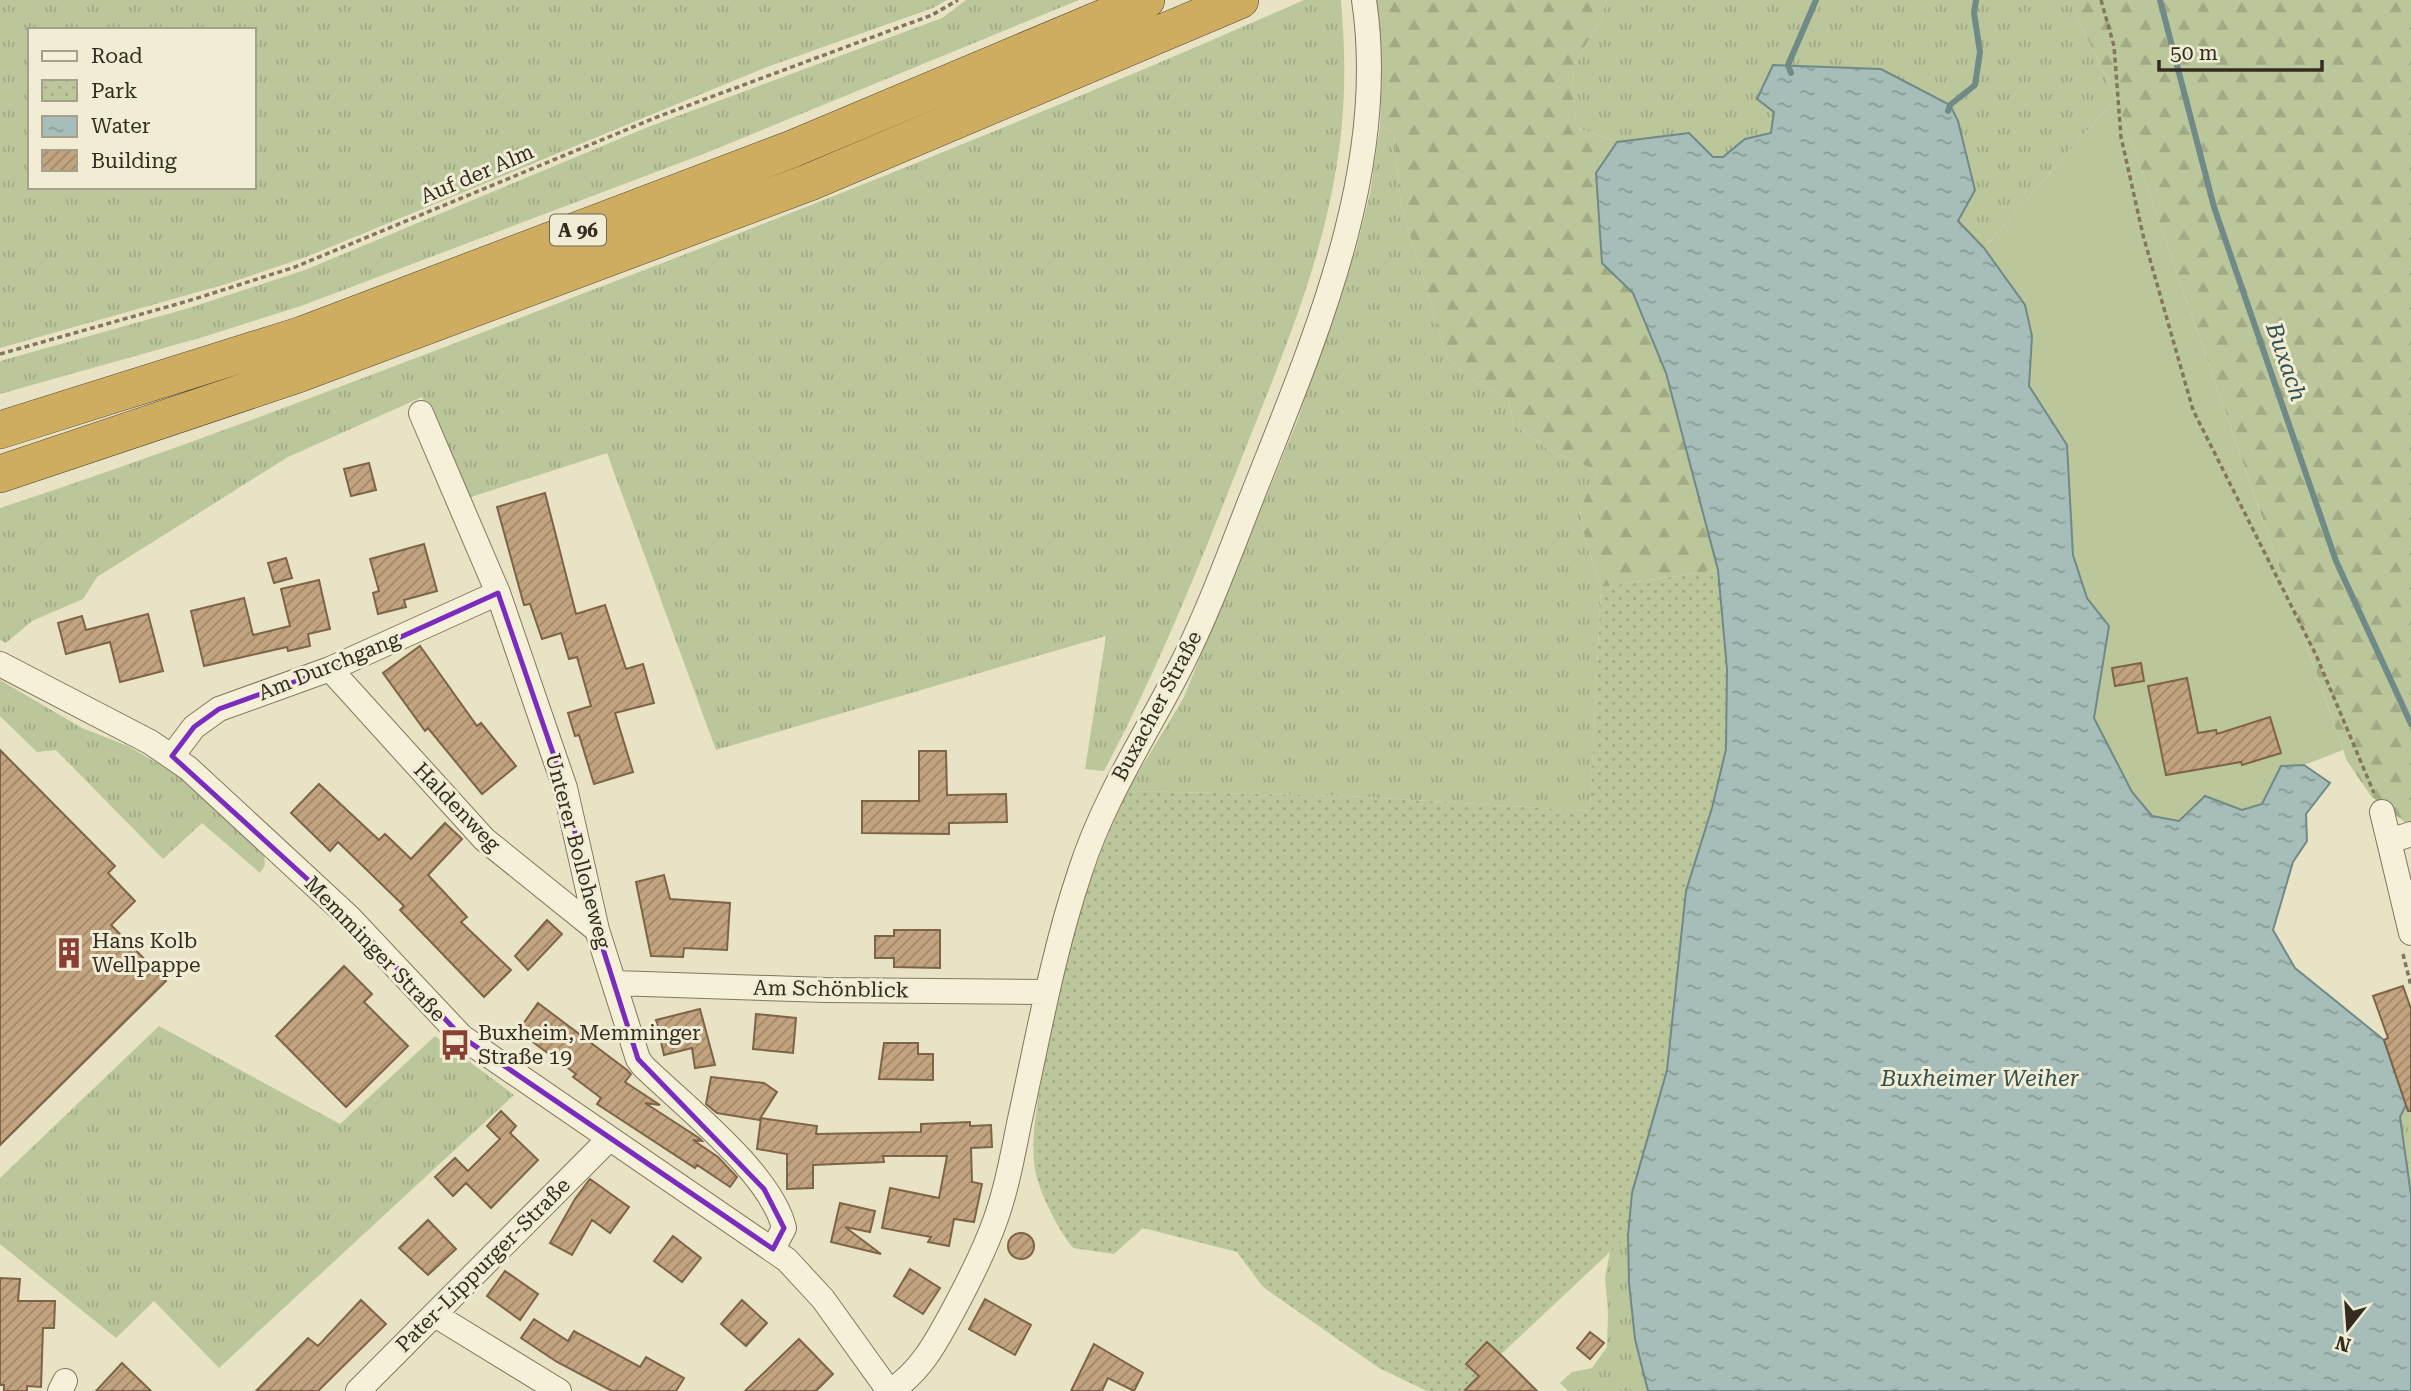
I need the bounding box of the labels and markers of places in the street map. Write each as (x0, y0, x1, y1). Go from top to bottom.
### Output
place label: Hans Kolb Wellpappe (92, 929, 201, 977)
building icon: Hans Kolb Wellpappe (52, 936, 86, 970)
place label: Buxheim, Memminger Straße 19 (478, 1021, 701, 1069)
bus stop icon: Buxheim, Memminger Straße 19 (438, 1028, 472, 1062)

